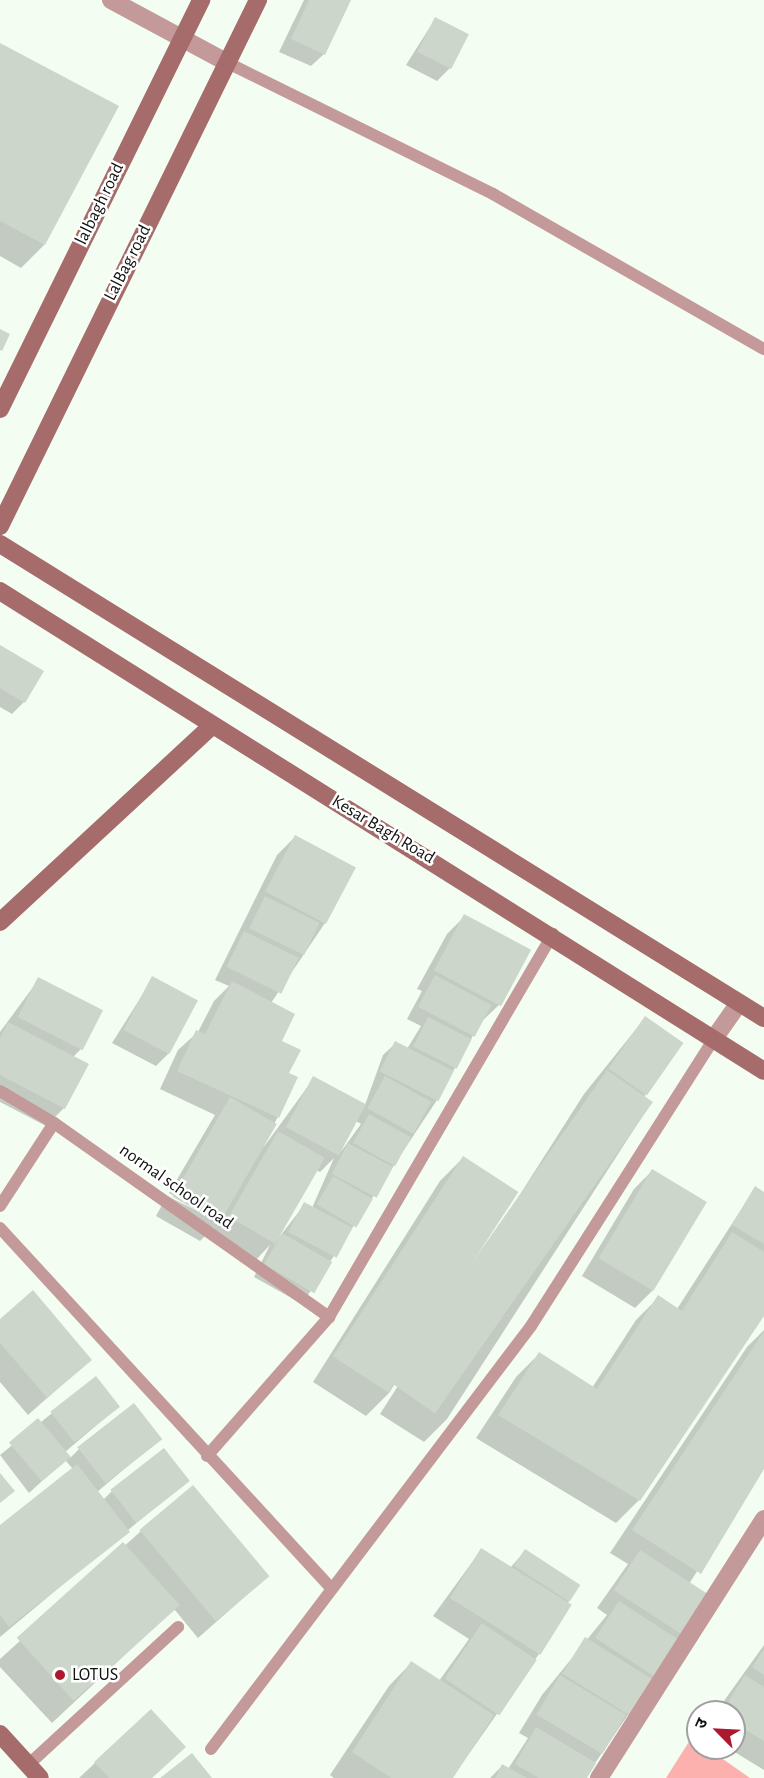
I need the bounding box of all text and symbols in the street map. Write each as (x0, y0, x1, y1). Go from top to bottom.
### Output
street label: lalbagh road (71, 160, 129, 248)
street label: LalBag road (100, 221, 156, 305)
street label: Kesar Bagh Road (328, 791, 438, 869)
street label: normal school road (115, 1140, 237, 1234)
place label: LOTUS (72, 1664, 118, 1686)
marker: LOTUS (53, 1668, 67, 1682)
north arrow (686, 1700, 746, 1760)
text: उ (692, 1716, 711, 1731)

